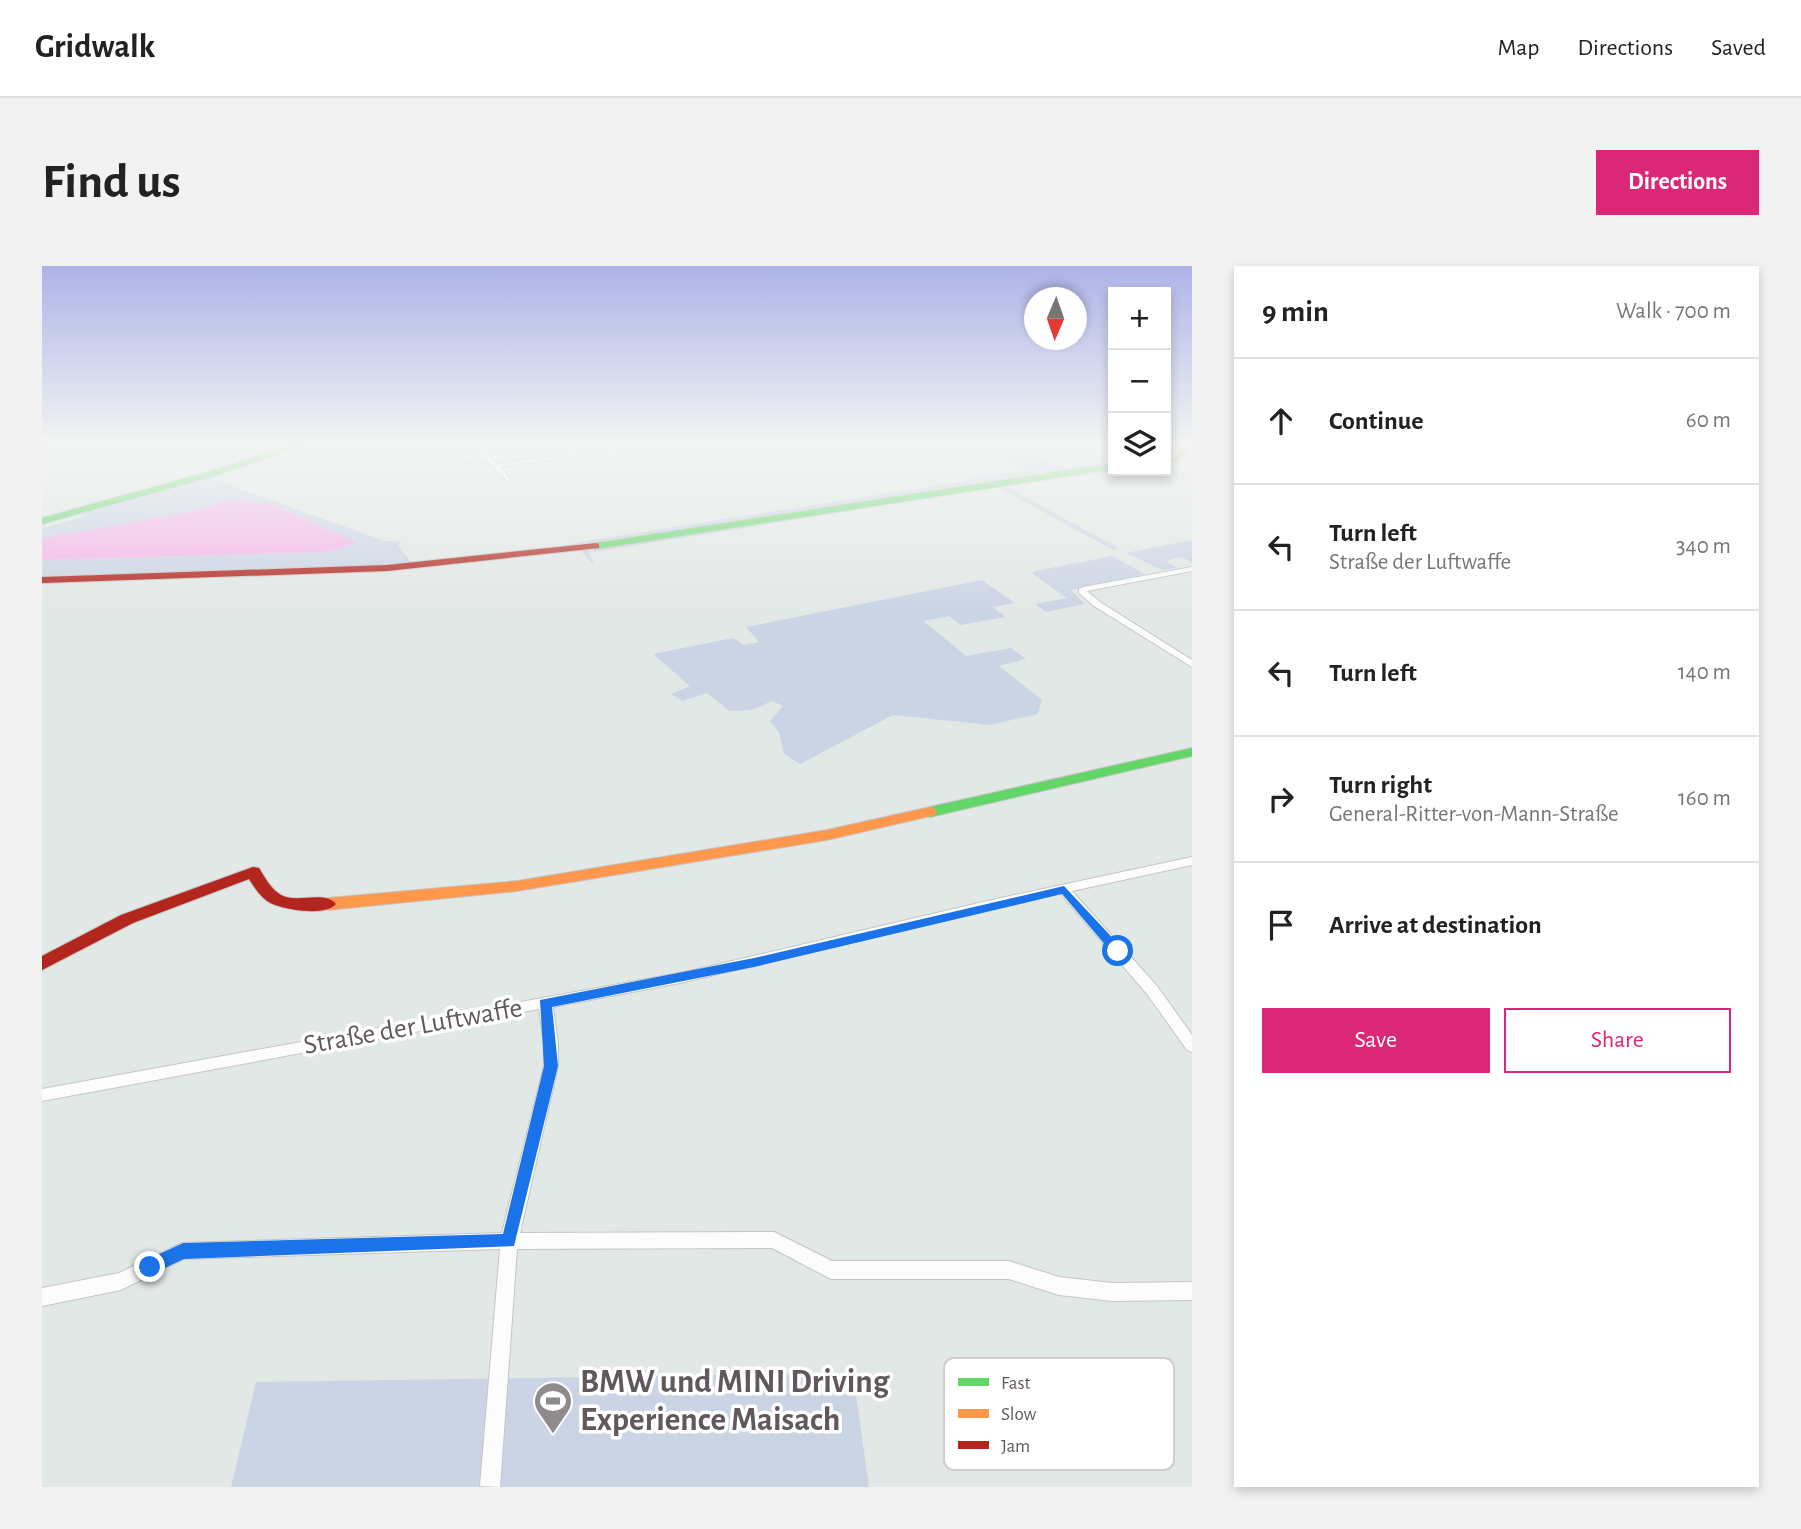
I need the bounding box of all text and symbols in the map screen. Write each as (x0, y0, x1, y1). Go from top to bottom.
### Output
text: Gridwalk (35, 31, 155, 64)
text: Map (1497, 36, 1539, 60)
text: Directions (1577, 36, 1673, 60)
text: Saved (1711, 36, 1766, 60)
button: Directions (1596, 150, 1759, 215)
text: Find us (42, 158, 181, 207)
north arrow (1024, 287, 1087, 350)
map controls (1108, 287, 1171, 476)
button: + (1108, 287, 1171, 350)
text: 9 min (1262, 297, 1329, 327)
text: Walk · 700 m (1616, 300, 1731, 323)
button: − (1108, 350, 1171, 413)
icon: ahead (1262, 402, 1300, 440)
text: Continue (1329, 408, 1424, 434)
text: 60 m (1686, 409, 1731, 432)
button: layers (1108, 413, 1171, 476)
text: Turn left (1329, 520, 1417, 546)
icon: left (1262, 528, 1300, 566)
text: 340 m (1676, 535, 1731, 558)
text: Straße der Luftwaffe (1329, 551, 1511, 574)
icon: left (1262, 654, 1300, 692)
text: Turn left (1329, 660, 1417, 686)
text: 140 m (1678, 661, 1731, 684)
text: Turn right (1329, 772, 1432, 798)
icon: right (1262, 780, 1300, 818)
text: 160 m (1678, 787, 1731, 810)
text: General-Ritter-von-Mann-Straße (1329, 803, 1619, 826)
icon: arrive (1262, 906, 1300, 944)
text: Arrive at destination (1329, 912, 1542, 938)
route start (1102, 935, 1133, 966)
street label: Straße der Luftwaffe (301, 994, 525, 1060)
button: Save (1262, 1008, 1490, 1073)
button: Share (1504, 1008, 1731, 1073)
route end (134, 1251, 165, 1282)
legend (944, 1358, 1174, 1470)
place label: BMW und MINI Driving Experience Maisach (580, 1366, 890, 1437)
text: Fast (1001, 1374, 1031, 1393)
sports icon: BMW und MINI Driving Experience Maisach (532, 1380, 574, 1435)
text: Slow (1001, 1405, 1037, 1424)
text: Jam (1001, 1437, 1030, 1456)

